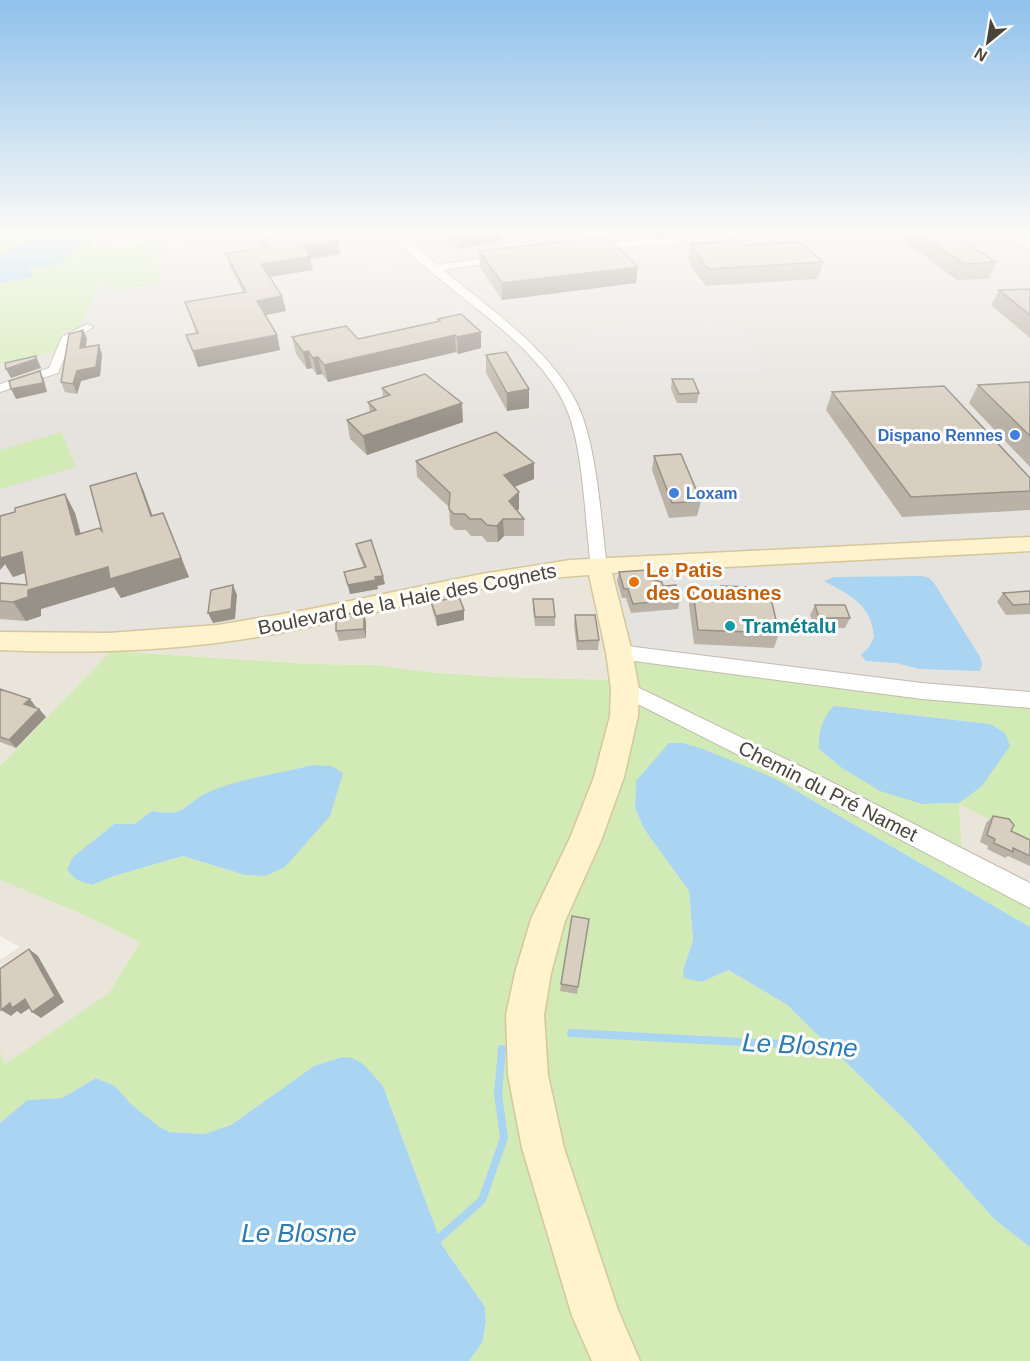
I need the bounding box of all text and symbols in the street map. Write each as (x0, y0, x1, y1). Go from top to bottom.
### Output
north arrow (958, 12, 1018, 72)
text: N (971, 44, 990, 65)
place label: Dispano Rennes (878, 427, 1003, 444)
marker: Dispano Rennes (1008, 428, 1022, 442)
place label: Loxam (686, 485, 738, 502)
marker: Loxam (667, 486, 681, 500)
street label: Boulevard de la Haie des Cognets (256, 559, 558, 639)
place label: Le Patis des Couasnes (646, 559, 782, 604)
marker: Le Patis des Couasnes (627, 575, 641, 589)
place label: Tramétalu (742, 615, 836, 637)
marker: Tramétalu (723, 619, 737, 633)
street label: Chemin du Pré Namet (735, 736, 922, 846)
water label: Le Blosne (741, 1027, 859, 1063)
water label: Le Blosne (241, 1218, 357, 1248)

